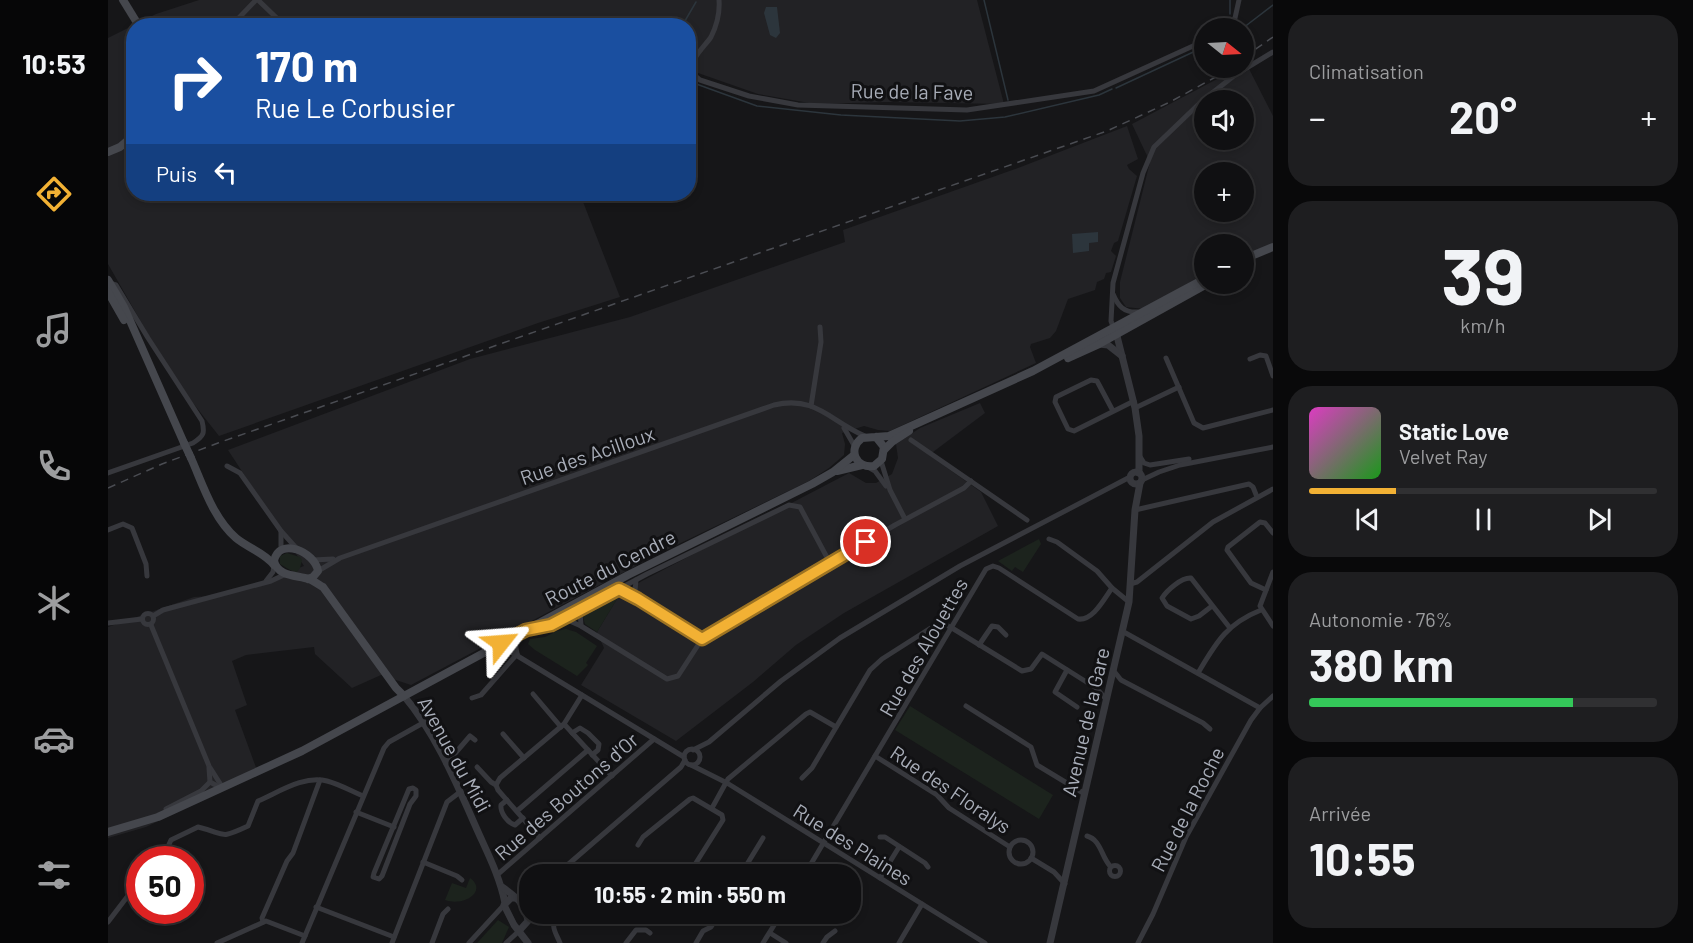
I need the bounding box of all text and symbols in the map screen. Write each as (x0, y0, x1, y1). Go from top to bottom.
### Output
north arrow (1194, 18, 1254, 78)
map controls (1194, 18, 1254, 294)
text: 170 m (255, 40, 358, 90)
icon: right (156, 42, 234, 120)
text: 10:53 (22, 47, 86, 79)
text: Climatisation (1309, 59, 1424, 83)
street label: Rue de la Fave (850, 78, 974, 104)
text: 20° (1449, 89, 1517, 143)
button: sound (1194, 90, 1254, 150)
text: Rue Le Corbusier (255, 91, 455, 123)
text: − (1309, 97, 1326, 137)
text: + (1641, 97, 1657, 137)
icon: left (209, 156, 242, 189)
text: Puis (156, 160, 197, 186)
button: + (1194, 162, 1254, 222)
icon: directions (33, 173, 75, 215)
text: 39 (1441, 227, 1525, 321)
button: − (1194, 234, 1254, 294)
icon: music (33, 309, 75, 351)
text: km/h (1460, 313, 1506, 337)
text: Static Love (1399, 418, 1509, 444)
street label: Rue des Acilloux (517, 421, 658, 489)
text: Velvet Ray (1399, 444, 1488, 468)
icon: phone (33, 445, 75, 487)
icon: previous (1351, 503, 1384, 536)
icon: pause (1467, 503, 1500, 536)
icon: next (1583, 503, 1616, 536)
pin (840, 516, 891, 567)
street label: Route du Cendre (541, 524, 679, 610)
icon: arrive (849, 525, 882, 558)
street label: Rue des Alouettes (874, 573, 972, 721)
icon: climate (33, 582, 75, 624)
text: Autonomie · 76% (1309, 607, 1453, 631)
position arrow (469, 611, 533, 675)
text: 380 km (1309, 637, 1454, 691)
street label: Avenue de la Gare (1056, 645, 1114, 799)
street label: Avenue du Midi (413, 692, 497, 816)
icon: car (33, 718, 75, 760)
street label: Rue des Boutons d'Or (489, 727, 643, 865)
street label: Rue des Floralys (886, 740, 1016, 838)
street label: Rue de la Roche (1145, 743, 1229, 875)
street label: Rue des Plaines (789, 798, 917, 890)
text: Arrivée (1309, 801, 1371, 825)
text: 10:55 (1309, 831, 1415, 885)
speed limit sign: 50 (126, 846, 204, 924)
icon: filters (33, 854, 75, 896)
text: 10:55 · 2 min · 550 m (594, 881, 786, 907)

